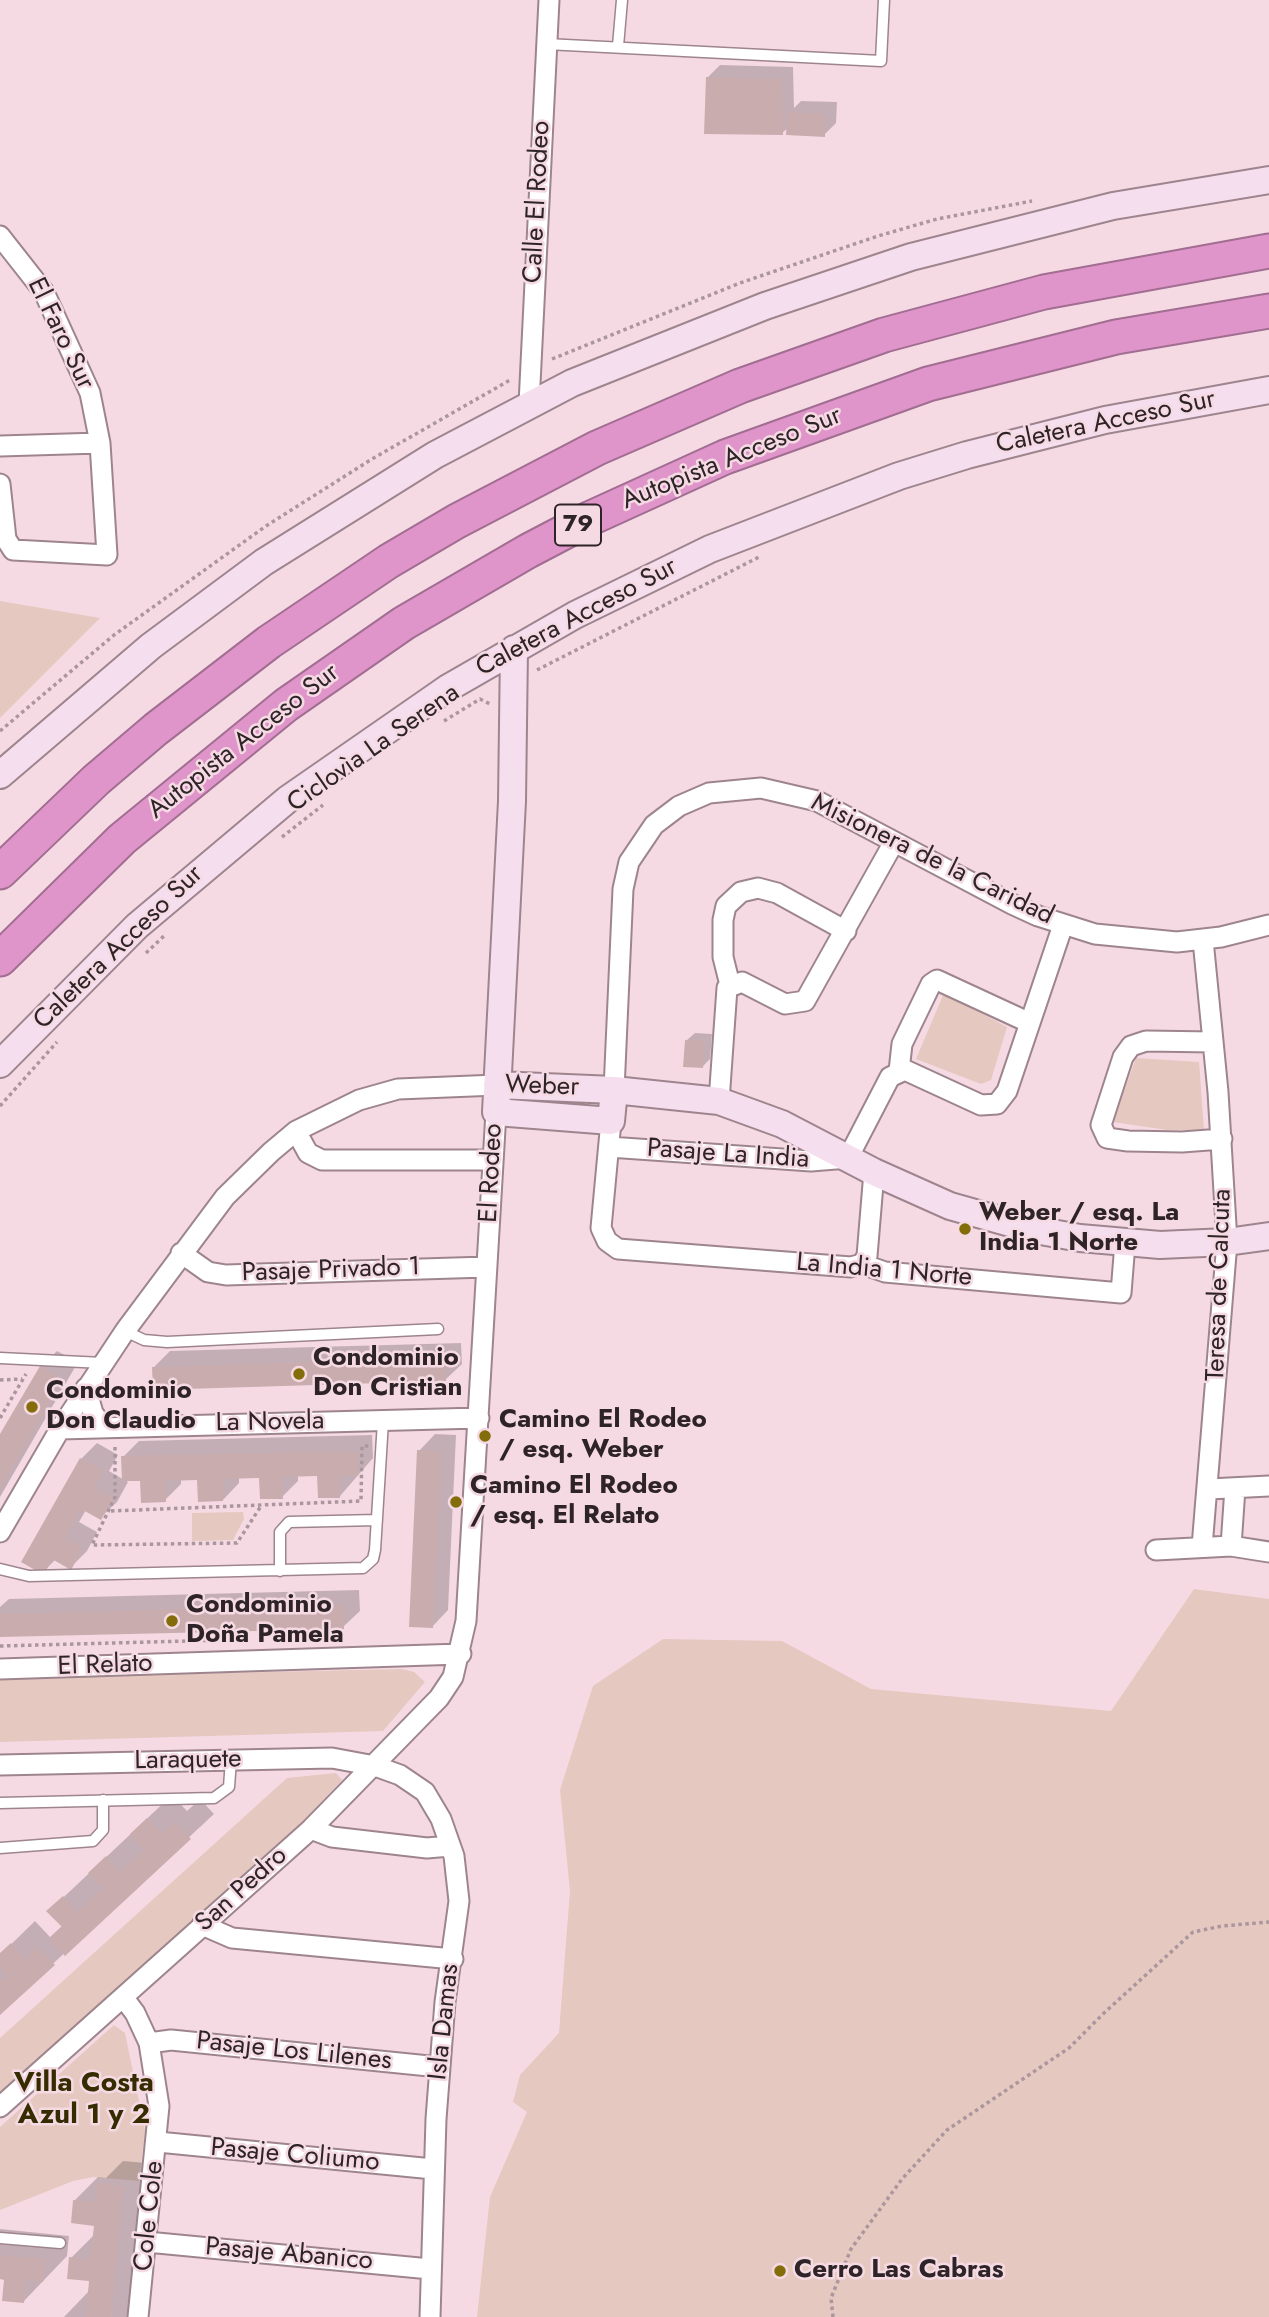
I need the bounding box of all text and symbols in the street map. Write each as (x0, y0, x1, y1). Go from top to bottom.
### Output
street label: Calle El Rodeo (518, 120, 558, 284)
street label: El Faro Sur (20, 273, 100, 395)
street label: Caletera Acceso Sur (994, 385, 1218, 461)
street label: Autopista Acceso Sur (618, 401, 846, 517)
road number: 79 (555, 504, 601, 546)
street label: Caletera Acceso Sur (471, 552, 683, 684)
street label: Autopista Acceso Sur (142, 658, 346, 826)
street label: Ciclovìa La Serena (282, 678, 466, 820)
street label: Misionera de la Caridad (806, 788, 1058, 932)
street label: Caletera Acceso Sur (28, 859, 210, 1037)
street label: Weber (504, 1070, 580, 1104)
street label: El Rodeo (474, 1123, 510, 1223)
street label: Pasaje La India (646, 1134, 810, 1176)
street label: Teresa de Calcuta (1201, 1188, 1239, 1382)
place label: Weber / esq. La India 1 Norte (979, 1198, 1179, 1260)
marker: Weber / esq. La India 1 Norte (957, 1221, 973, 1237)
street label: La India 1 Norte (795, 1248, 973, 1294)
street label: Pasaje Privado 1 (241, 1252, 421, 1290)
place label: Condominio Don Cristian (313, 1343, 462, 1404)
marker: Condominio Don Cristian (291, 1366, 307, 1382)
place label: Condominio Don Claudio (46, 1376, 196, 1438)
marker: Condominio Don Claudio (24, 1399, 40, 1415)
place label: Camino El Rodeo / esq. Weber (499, 1405, 707, 1466)
street label: La Novela (215, 1406, 325, 1440)
marker: Camino El Rodeo / esq. Weber (477, 1428, 493, 1444)
place label: Camino El Rodeo / esq. El Relato (470, 1471, 678, 1532)
marker: Camino El Rodeo / esq. El Relato (448, 1494, 464, 1510)
place label: Condominio Doña Pamela (186, 1590, 344, 1652)
marker: Condominio Doña Pamela (164, 1613, 180, 1629)
street label: El Relato (57, 1649, 153, 1683)
street label: Laraquete (134, 1744, 242, 1778)
street label: San Pedro (190, 1841, 294, 1939)
street label: Isla Damas (423, 1962, 467, 2082)
street label: Pasaje Los Lilenes (195, 2026, 393, 2078)
district label: Villa Costa Azul 1 y 2 (14, 2067, 154, 2133)
street label: Pasaje Coliumo (209, 2133, 381, 2179)
street label: Cole Cole (129, 2159, 171, 2273)
street label: Pasaje Abanico (204, 2232, 374, 2278)
place label: Cerro Las Cabras (794, 2255, 1003, 2287)
marker: Cerro Las Cabras (772, 2263, 788, 2279)

